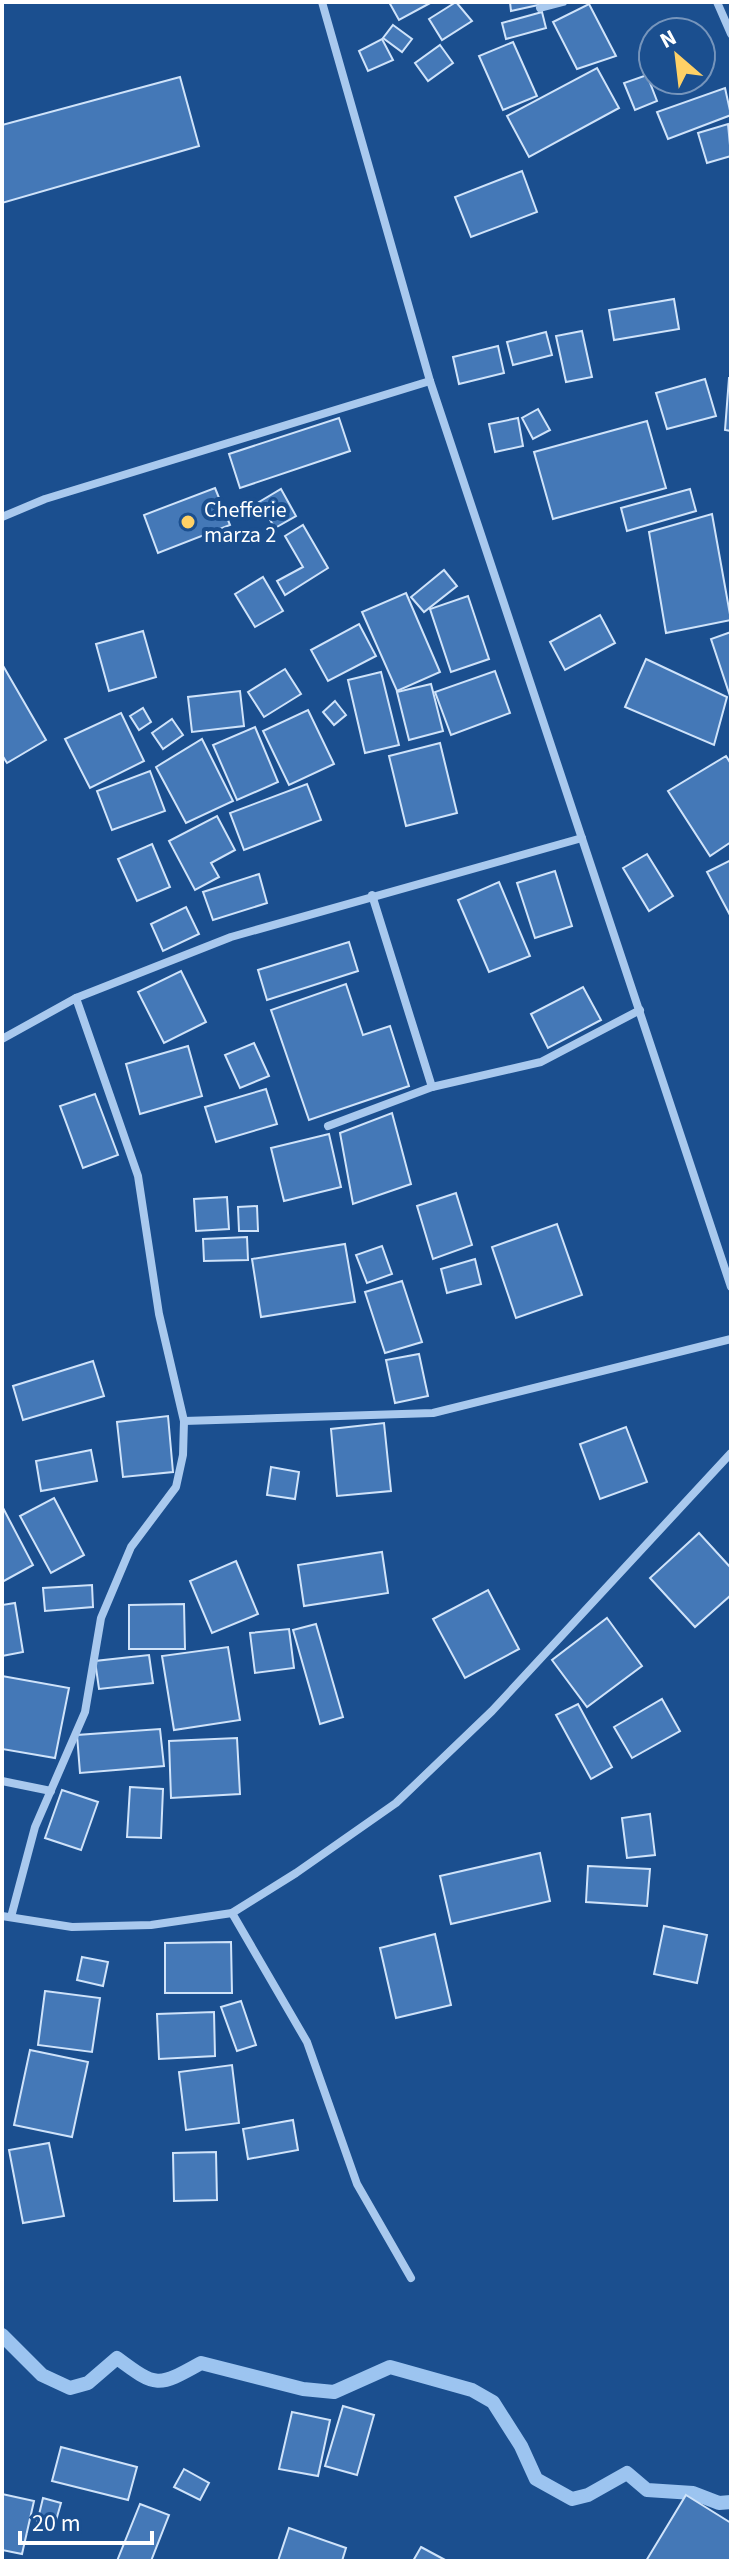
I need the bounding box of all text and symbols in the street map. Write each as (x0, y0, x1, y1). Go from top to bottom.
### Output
north arrow (637, 16, 717, 96)
text: N (654, 22, 682, 57)
place label: Chefferie marza 2 (204, 494, 287, 551)
marker: Chefferie marza 2 (179, 513, 197, 531)
scale bar (20, 2495, 152, 2545)
text: 20 m (32, 2506, 81, 2541)

